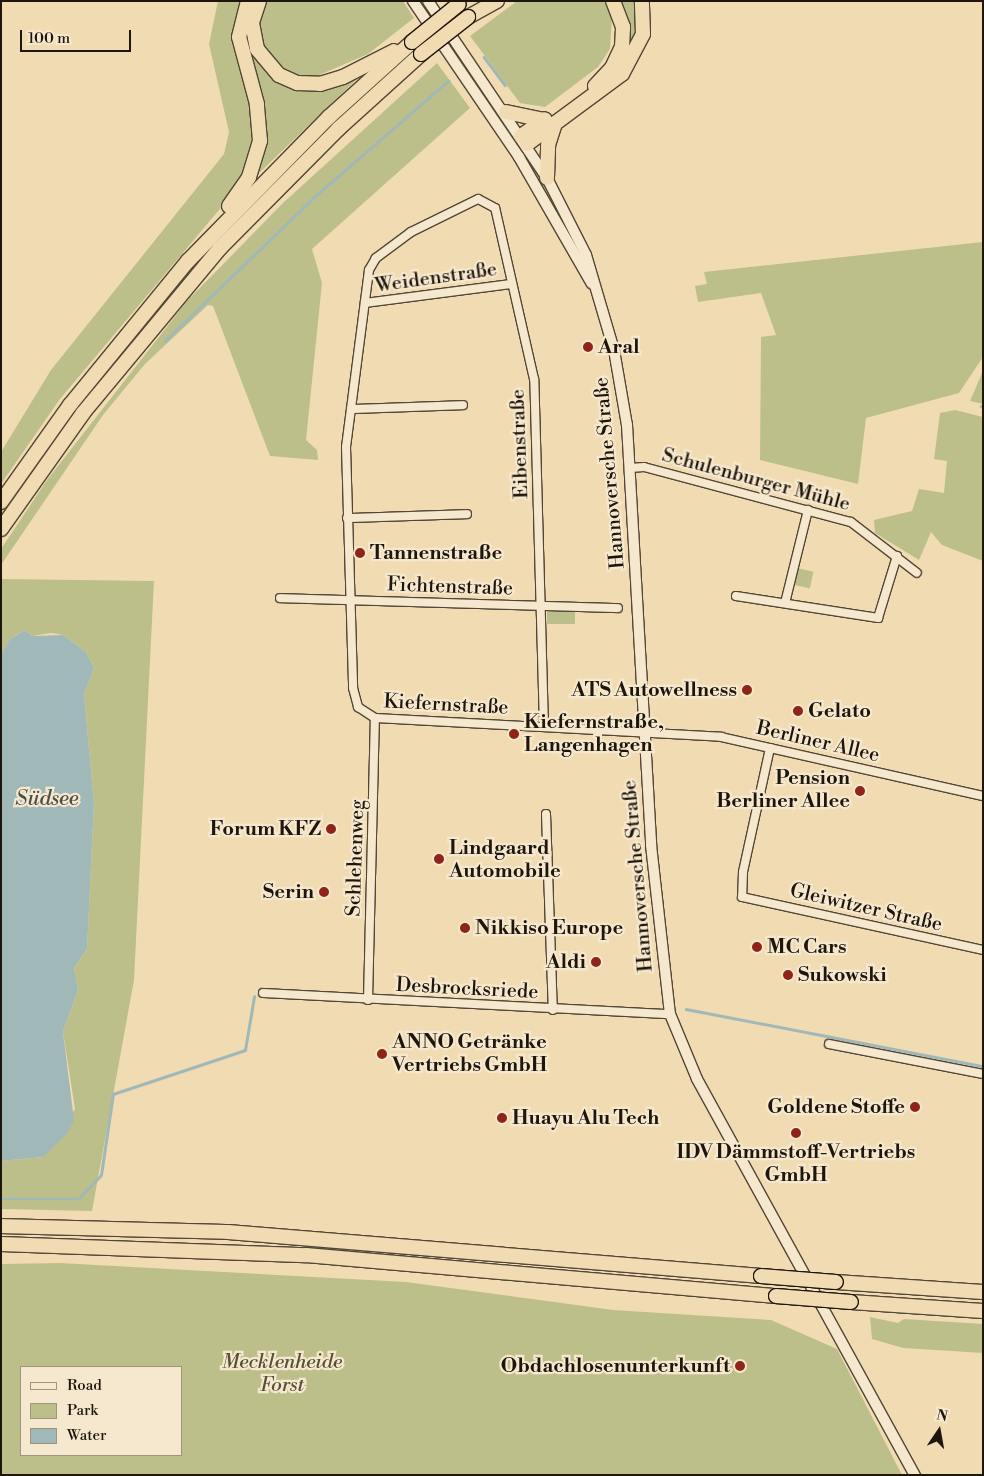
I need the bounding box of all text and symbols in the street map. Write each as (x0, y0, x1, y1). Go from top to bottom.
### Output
scale bar (22, 20, 134, 52)
text: 100 m (28, 29, 70, 48)
street label: Weidenstraße (373, 258, 499, 298)
place label: Aral (598, 335, 640, 359)
marker: Aral (582, 341, 594, 353)
street label: Hannoversche Straße (590, 376, 630, 570)
street label: Eibenstraße (506, 389, 534, 499)
street label: Schulenburger Mühle (659, 443, 853, 517)
place label: Tannenstraße (370, 541, 502, 565)
marker: Tannenstraße (354, 547, 366, 559)
street label: Fichtenstraße (386, 573, 514, 601)
place label: ATS Autowellness (571, 678, 737, 702)
marker: ATS Autowellness (741, 684, 753, 696)
street label: Kiefernstraße (383, 690, 509, 720)
place label: Gelato (808, 699, 871, 723)
marker: Gelato (792, 705, 804, 717)
place label: Kiefernstraße, Langenhagen (524, 710, 664, 757)
street label: Berliner Allee (754, 716, 882, 768)
marker: Kiefernstraße, Langenhagen (508, 728, 520, 740)
place label: Pension Berliner Allee (716, 767, 850, 814)
street label: Hannoversche Straße (618, 779, 658, 973)
marker: Pension Berliner Allee (854, 785, 866, 797)
water label: Südsee (15, 786, 79, 812)
street label: Schlehenweg (342, 799, 370, 917)
place label: Forum KFZ (210, 817, 321, 841)
marker: Forum KFZ (325, 823, 337, 835)
place label: Lindgaard Automobile (449, 836, 561, 883)
marker: Lindgaard Automobile (433, 853, 445, 865)
street label: Gleiwitzer Straße (788, 879, 944, 937)
place label: Serin (263, 880, 314, 904)
marker: Serin (318, 886, 330, 898)
place label: Nikkiso Europe (475, 916, 623, 940)
marker: Nikkiso Europe (459, 922, 471, 934)
place label: MC Cars (767, 935, 847, 959)
marker: MC Cars (751, 941, 763, 953)
place label: Aldi (546, 950, 586, 974)
marker: Aldi (590, 956, 602, 968)
place label: Sukowski (798, 963, 887, 987)
marker: Sukowski (782, 969, 794, 981)
street label: Desbrocksriede (395, 973, 539, 1005)
place label: ANNO Getränke Vertriebs GmbH (392, 1030, 547, 1077)
marker: ANNO Getränke Vertriebs GmbH (376, 1048, 388, 1060)
place label: Goldene Stoffe (767, 1095, 905, 1119)
marker: Goldene Stoffe (909, 1101, 921, 1113)
place label: Huayu Alu Tech (512, 1106, 659, 1130)
marker: Huayu Alu Tech (496, 1112, 508, 1124)
marker: IDV Dämmstoff-Vertriebs GmbH (790, 1127, 802, 1139)
place label: IDV Dämmstoff-Vertriebs GmbH (677, 1141, 915, 1188)
park label: Mecklenheide Forst (222, 1351, 342, 1398)
place label: Obdachlosenunterkunft (501, 1354, 730, 1378)
marker: Obdachlosenunterkunft (734, 1360, 746, 1372)
legend (20, 1366, 182, 1456)
text: Road (67, 1376, 102, 1395)
text: Park (67, 1401, 98, 1420)
north arrow (914, 1406, 964, 1456)
text: N (935, 1406, 949, 1426)
text: Water (67, 1426, 106, 1445)

